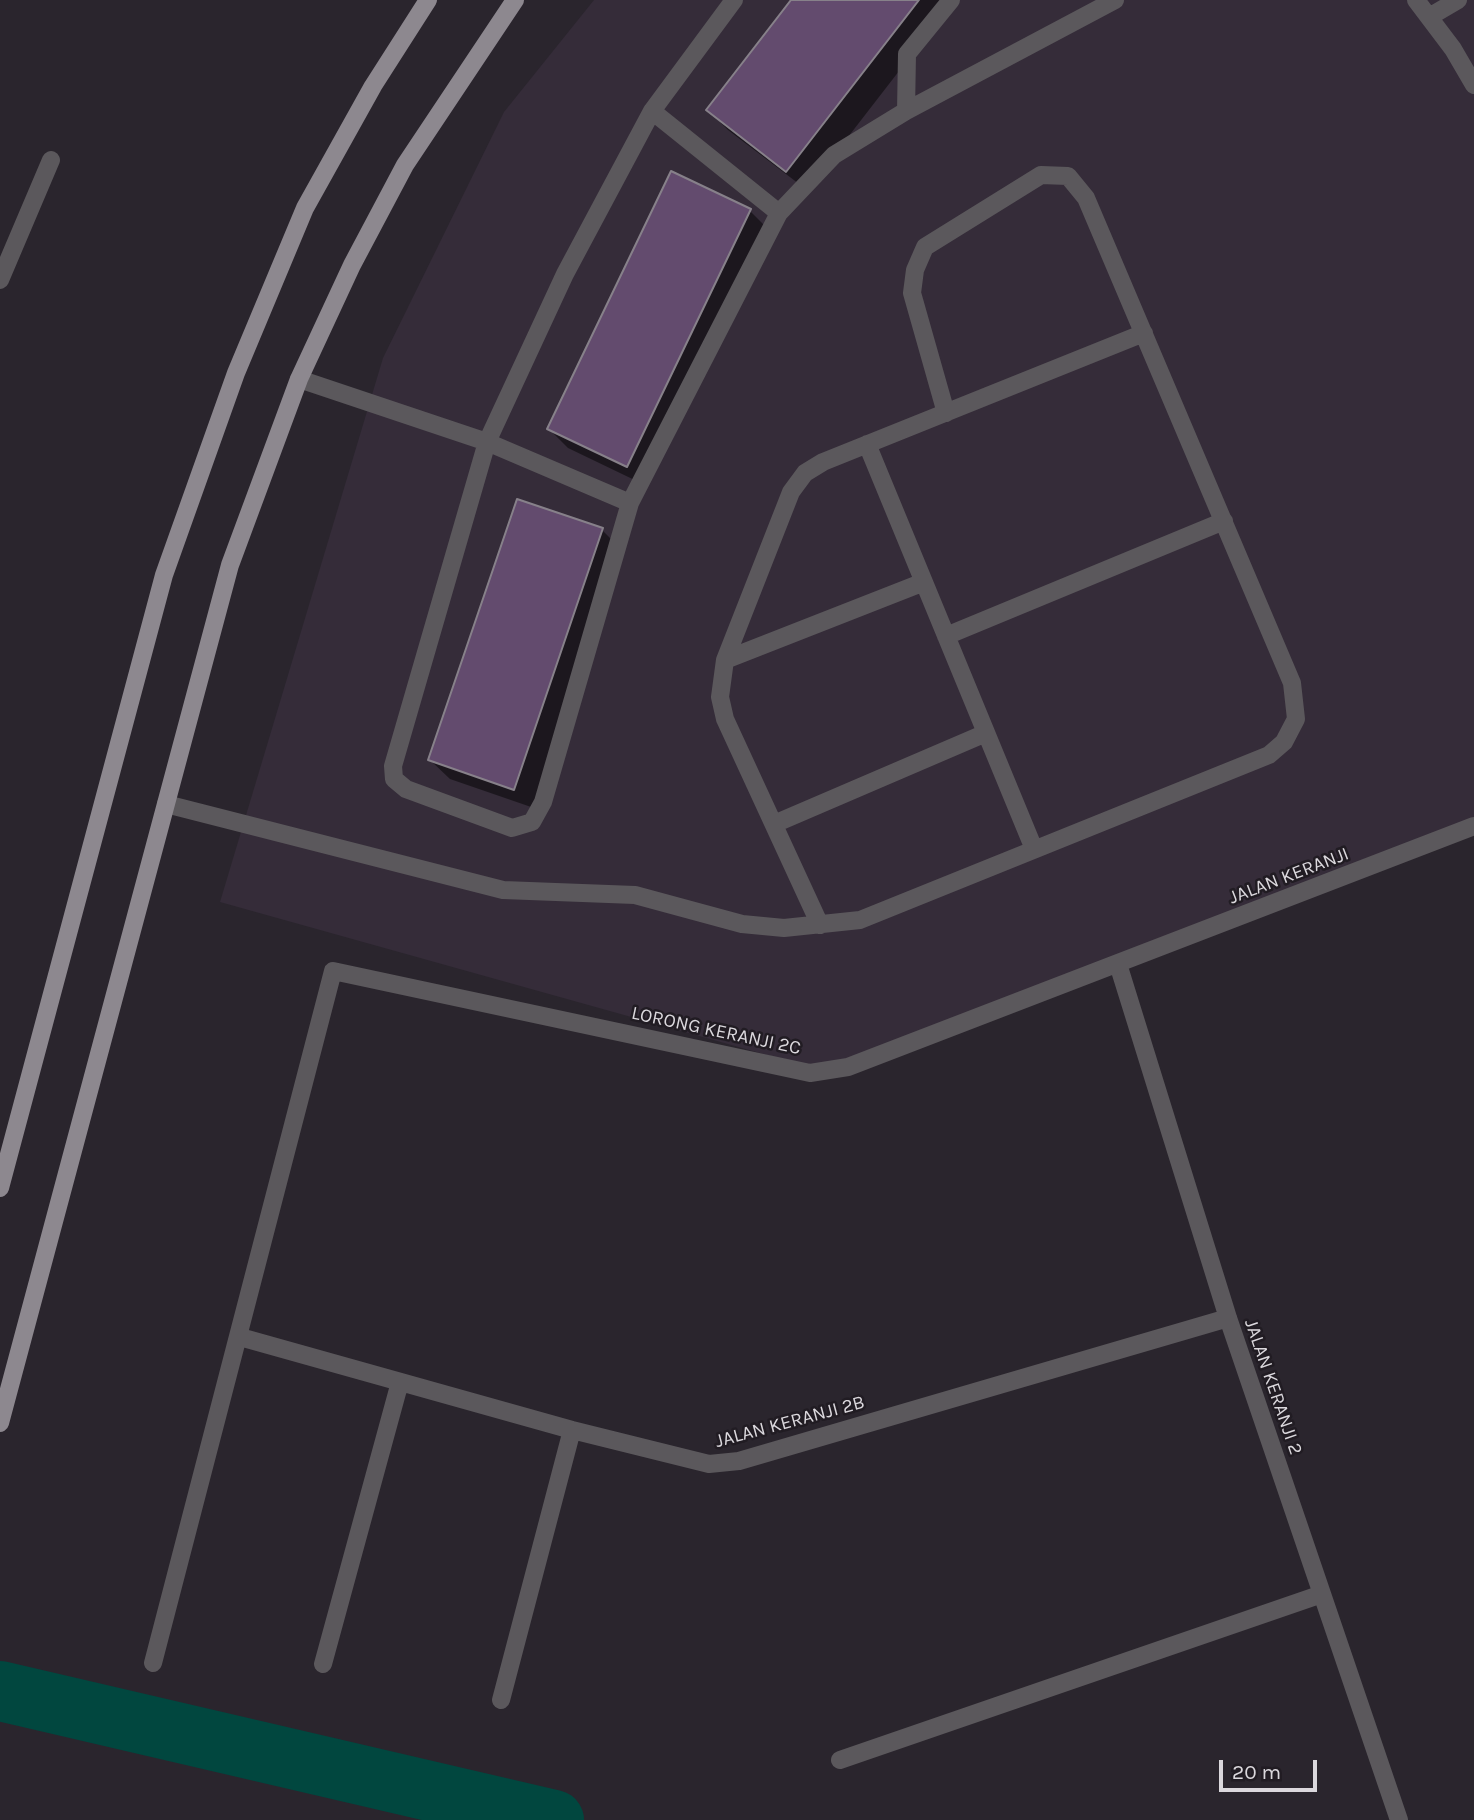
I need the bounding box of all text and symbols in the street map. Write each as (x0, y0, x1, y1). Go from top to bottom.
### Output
street label: JALAN KERANJI (1226, 843, 1352, 909)
street label: LORONG KERANJI 2C (629, 1002, 803, 1060)
street label: JALAN KERANJI 2 (1239, 1316, 1307, 1458)
street label: JALAN KERANJI 2B (713, 1391, 867, 1453)
scale bar (1222, 1746, 1320, 1790)
text: 20 m (1232, 1760, 1281, 1784)

